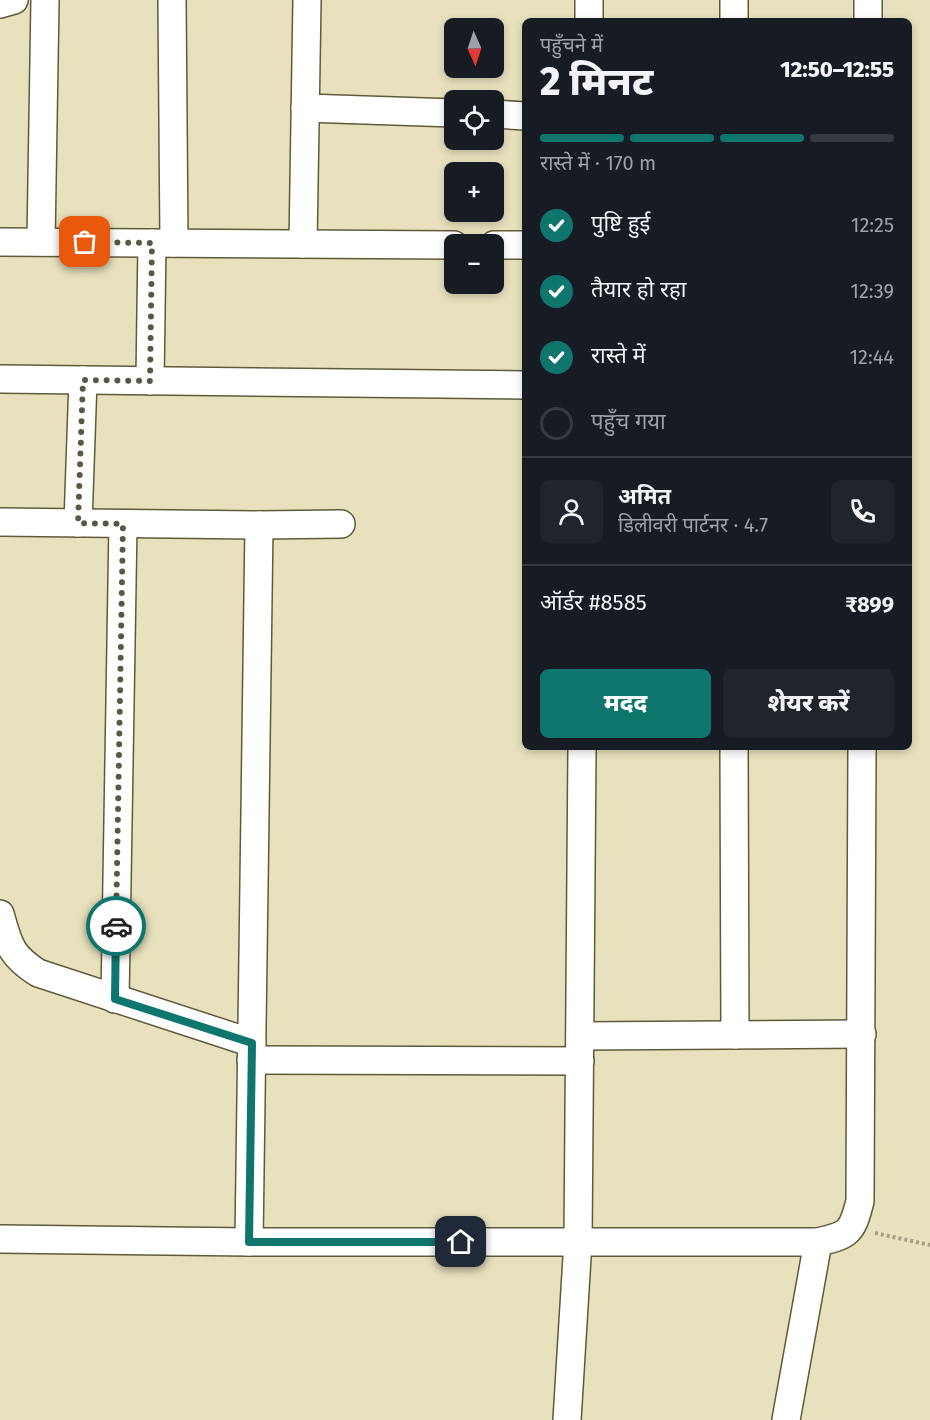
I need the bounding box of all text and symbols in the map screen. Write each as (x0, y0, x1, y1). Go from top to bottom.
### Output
north arrow (444, 18, 504, 78)
map controls (444, 18, 504, 294)
text: पहुँचने में (540, 33, 603, 57)
text: 12:50–12:55 (780, 56, 894, 83)
text: 2 मिनट (540, 59, 653, 105)
button: locate (444, 90, 504, 150)
text: रास्ते में · 170 m (540, 151, 656, 175)
button: + (444, 162, 504, 222)
icon: check (540, 209, 573, 242)
text: पुष्टि हुई (591, 210, 650, 237)
text: 12:25 (851, 213, 894, 237)
pin (59, 216, 110, 267)
icon: bag (68, 225, 101, 258)
button: − (444, 234, 504, 294)
icon: check (540, 275, 573, 308)
text: तैयार हो रहा (591, 276, 686, 303)
text: 12:39 (850, 279, 894, 303)
icon: check (540, 341, 573, 374)
text: रास्ते में (591, 342, 646, 369)
text: 12:44 (849, 345, 894, 369)
text: पहुँच गया (591, 408, 666, 435)
button: person (540, 480, 603, 543)
button: phone (831, 480, 894, 543)
text: अमित (618, 483, 671, 510)
text: डिलीवरी पार्टनर · 4.7 (618, 513, 768, 537)
text: ऑर्डर #8585 (540, 589, 647, 616)
text: ₹899 (845, 591, 894, 618)
button: मदद (540, 669, 711, 738)
button: शेयर करें (723, 669, 894, 738)
courier (86, 896, 146, 956)
icon: car (100, 910, 133, 943)
pin (435, 1216, 486, 1267)
icon: home (444, 1225, 477, 1258)

